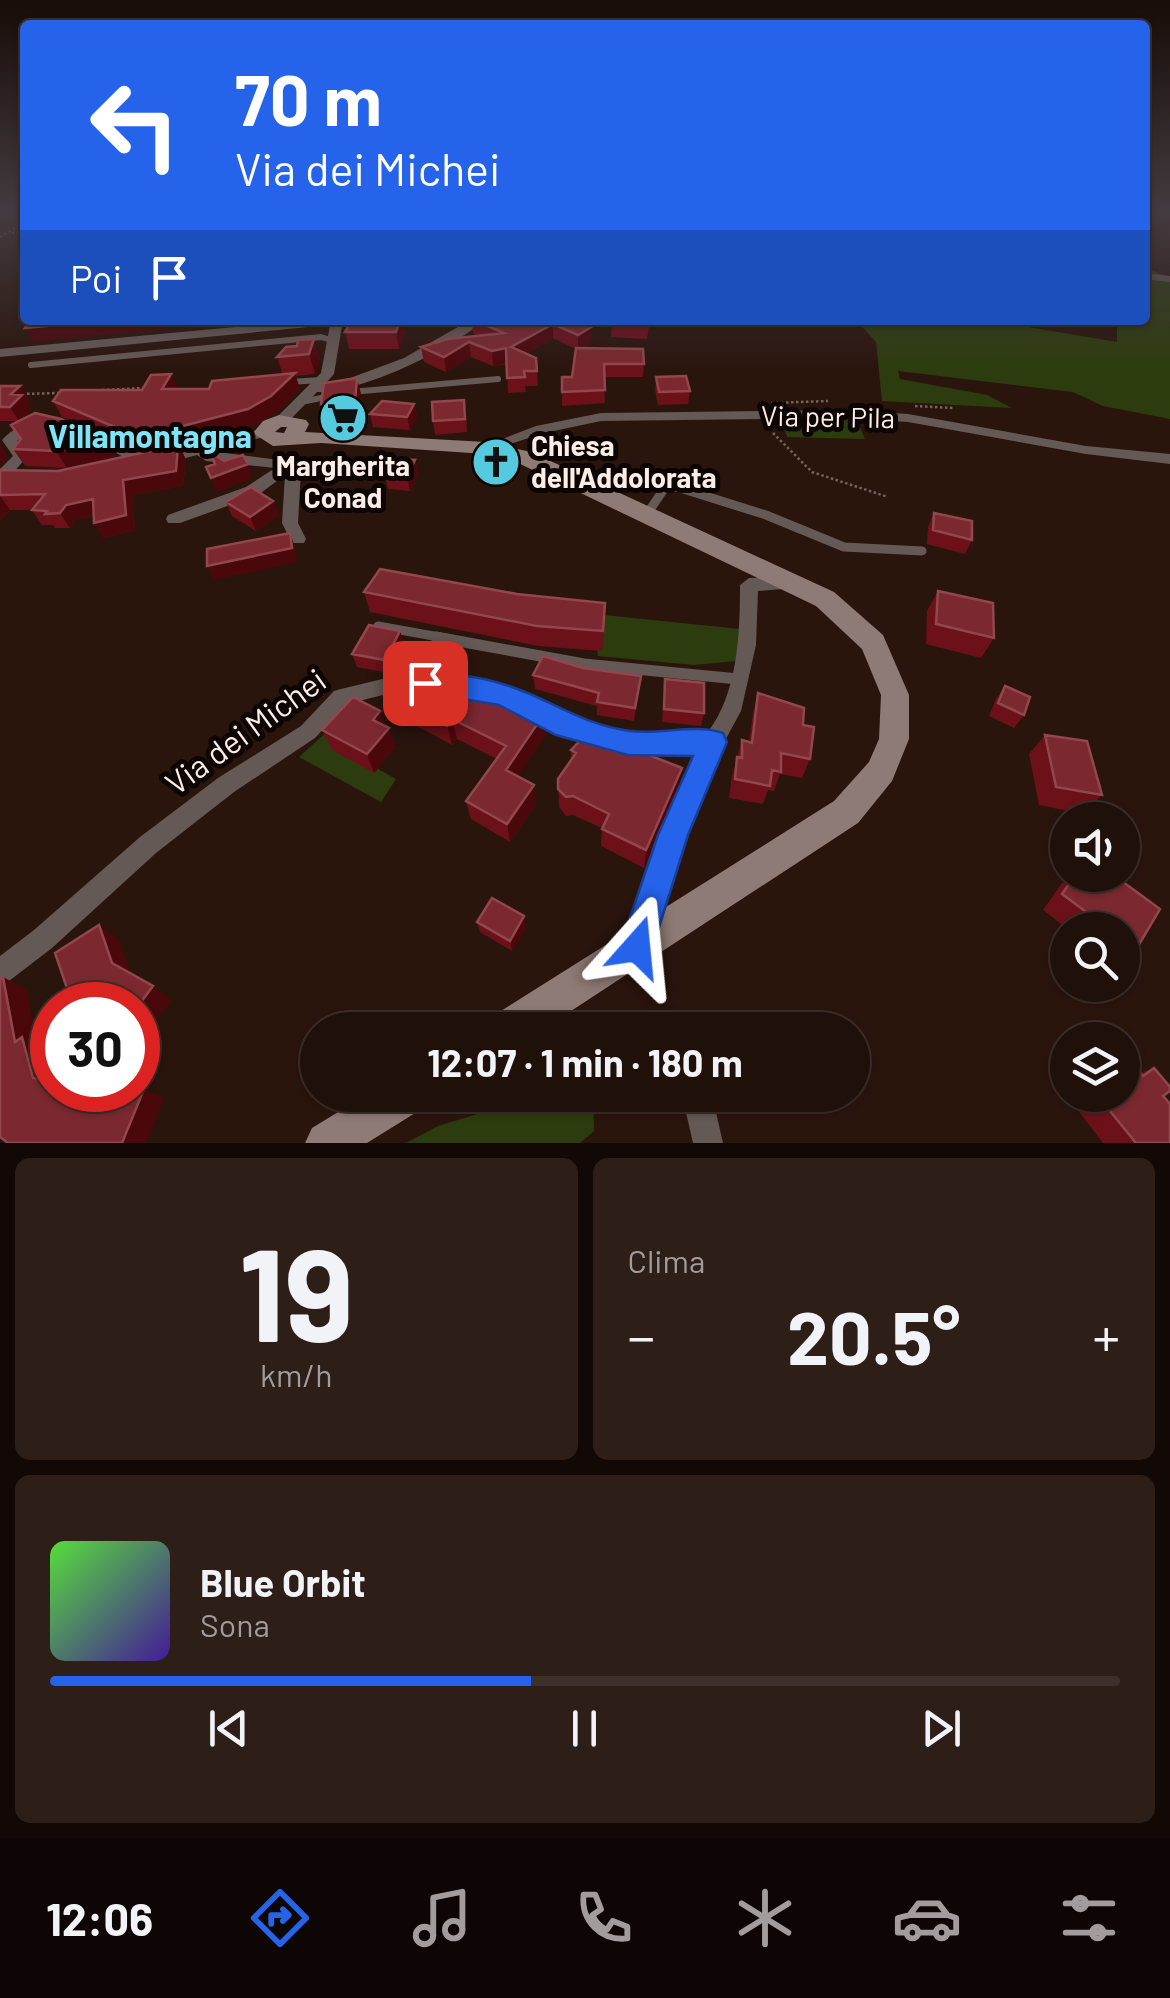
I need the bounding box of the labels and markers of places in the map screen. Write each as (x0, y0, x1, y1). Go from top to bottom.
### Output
supermarket icon: Margherita Conad (317, 392, 369, 444)
place label: Chiesa dell'Addolorata (531, 428, 717, 494)
church icon: Chiesa dell'Addolorata (470, 436, 522, 488)
place label: Margherita Conad (276, 448, 410, 514)
pin (383, 641, 468, 726)

